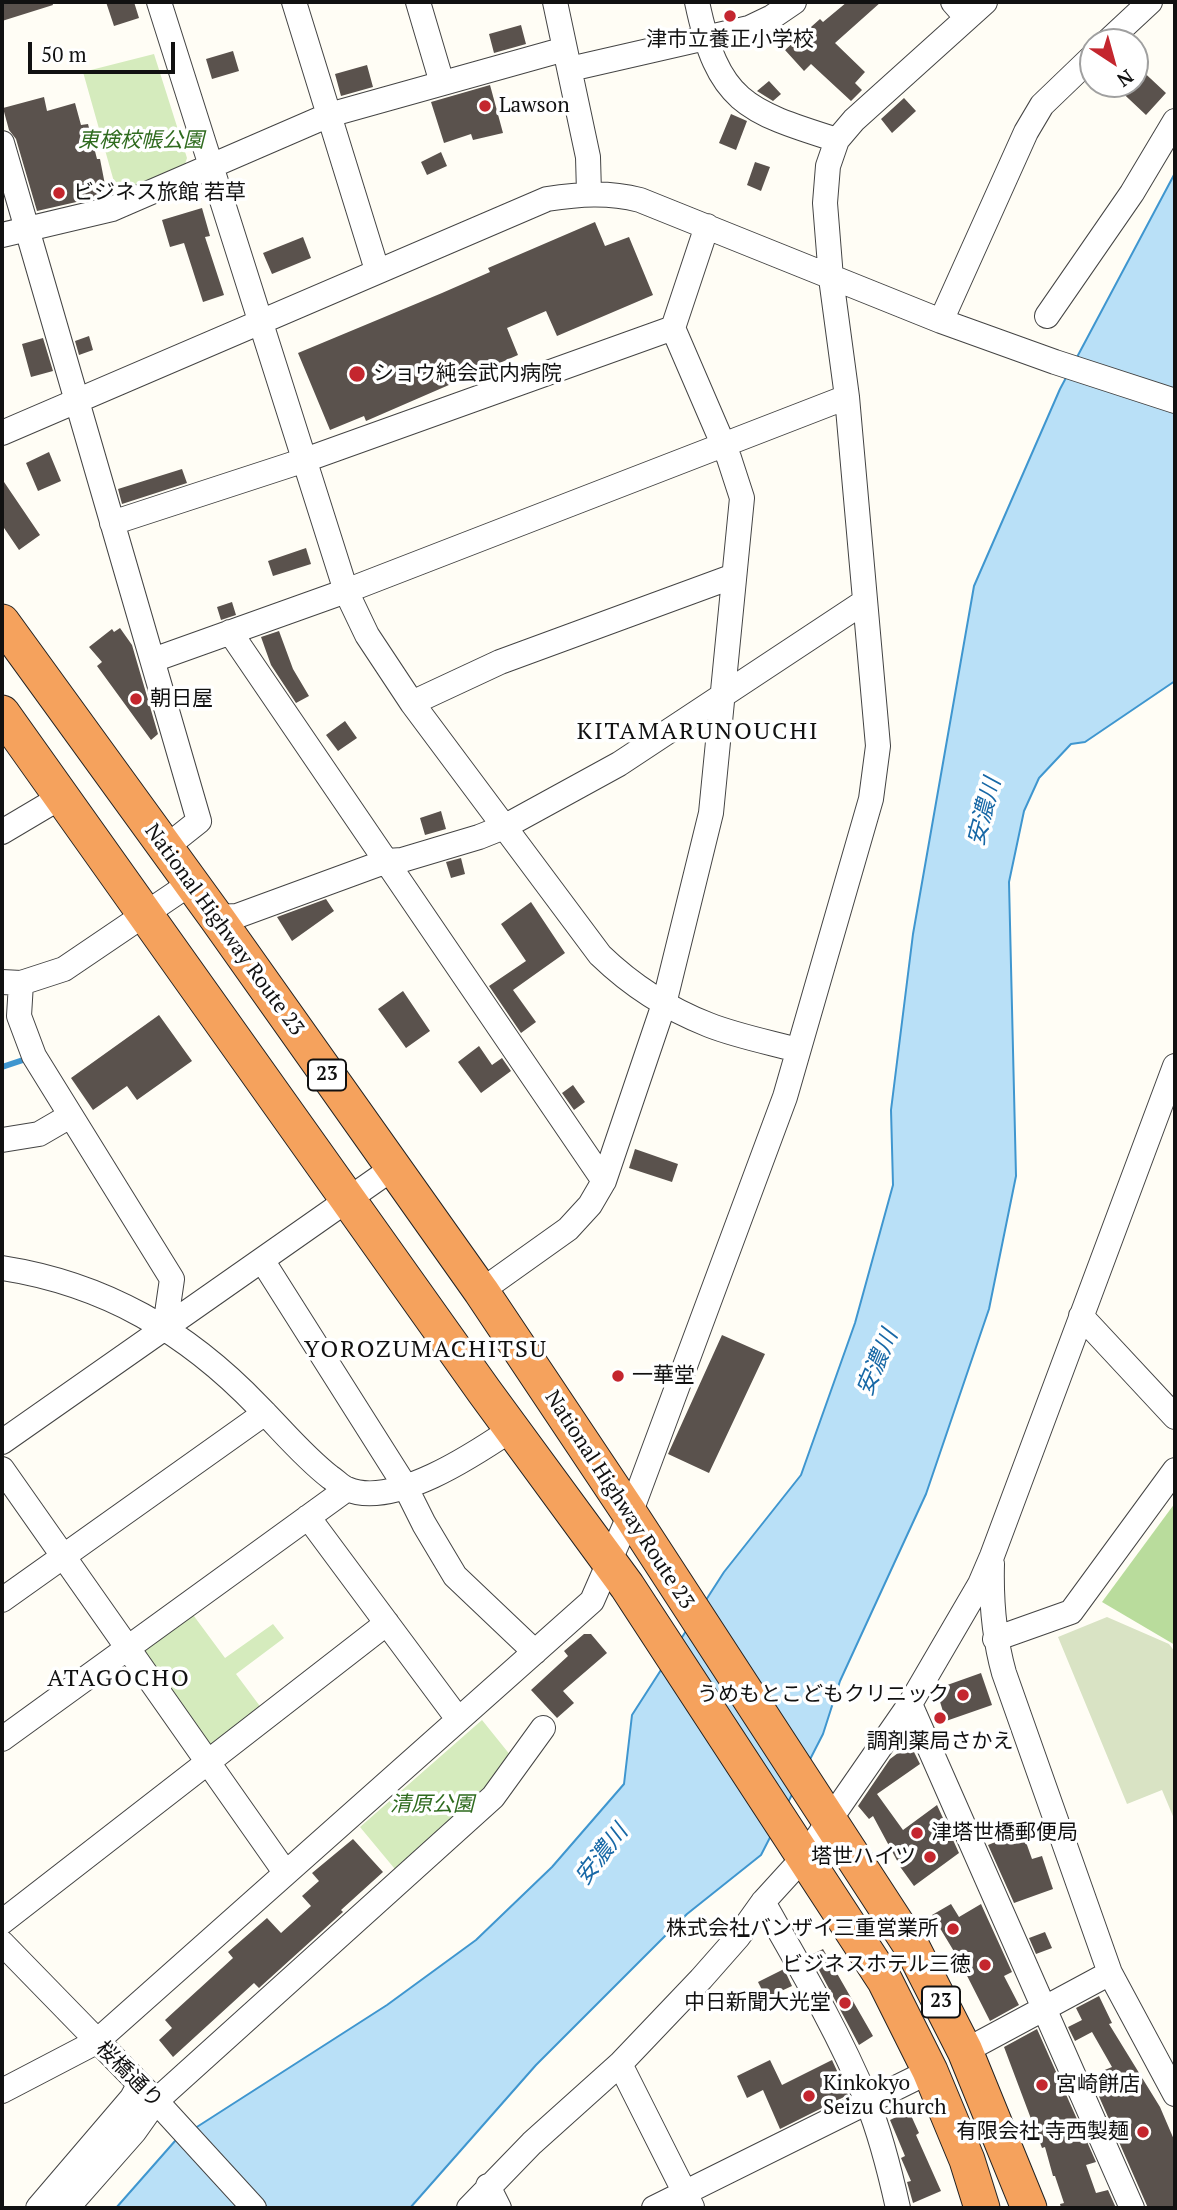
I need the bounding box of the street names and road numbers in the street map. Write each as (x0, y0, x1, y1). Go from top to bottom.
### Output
street label: National Highway Route 23 (139, 819, 309, 1041)
road number: 23 (308, 1060, 346, 1091)
street label: National Highway Route 23 (539, 1386, 699, 1614)
road number: 23 (922, 1986, 960, 2018)
street label: 桜橋通り (90, 2036, 168, 2114)

